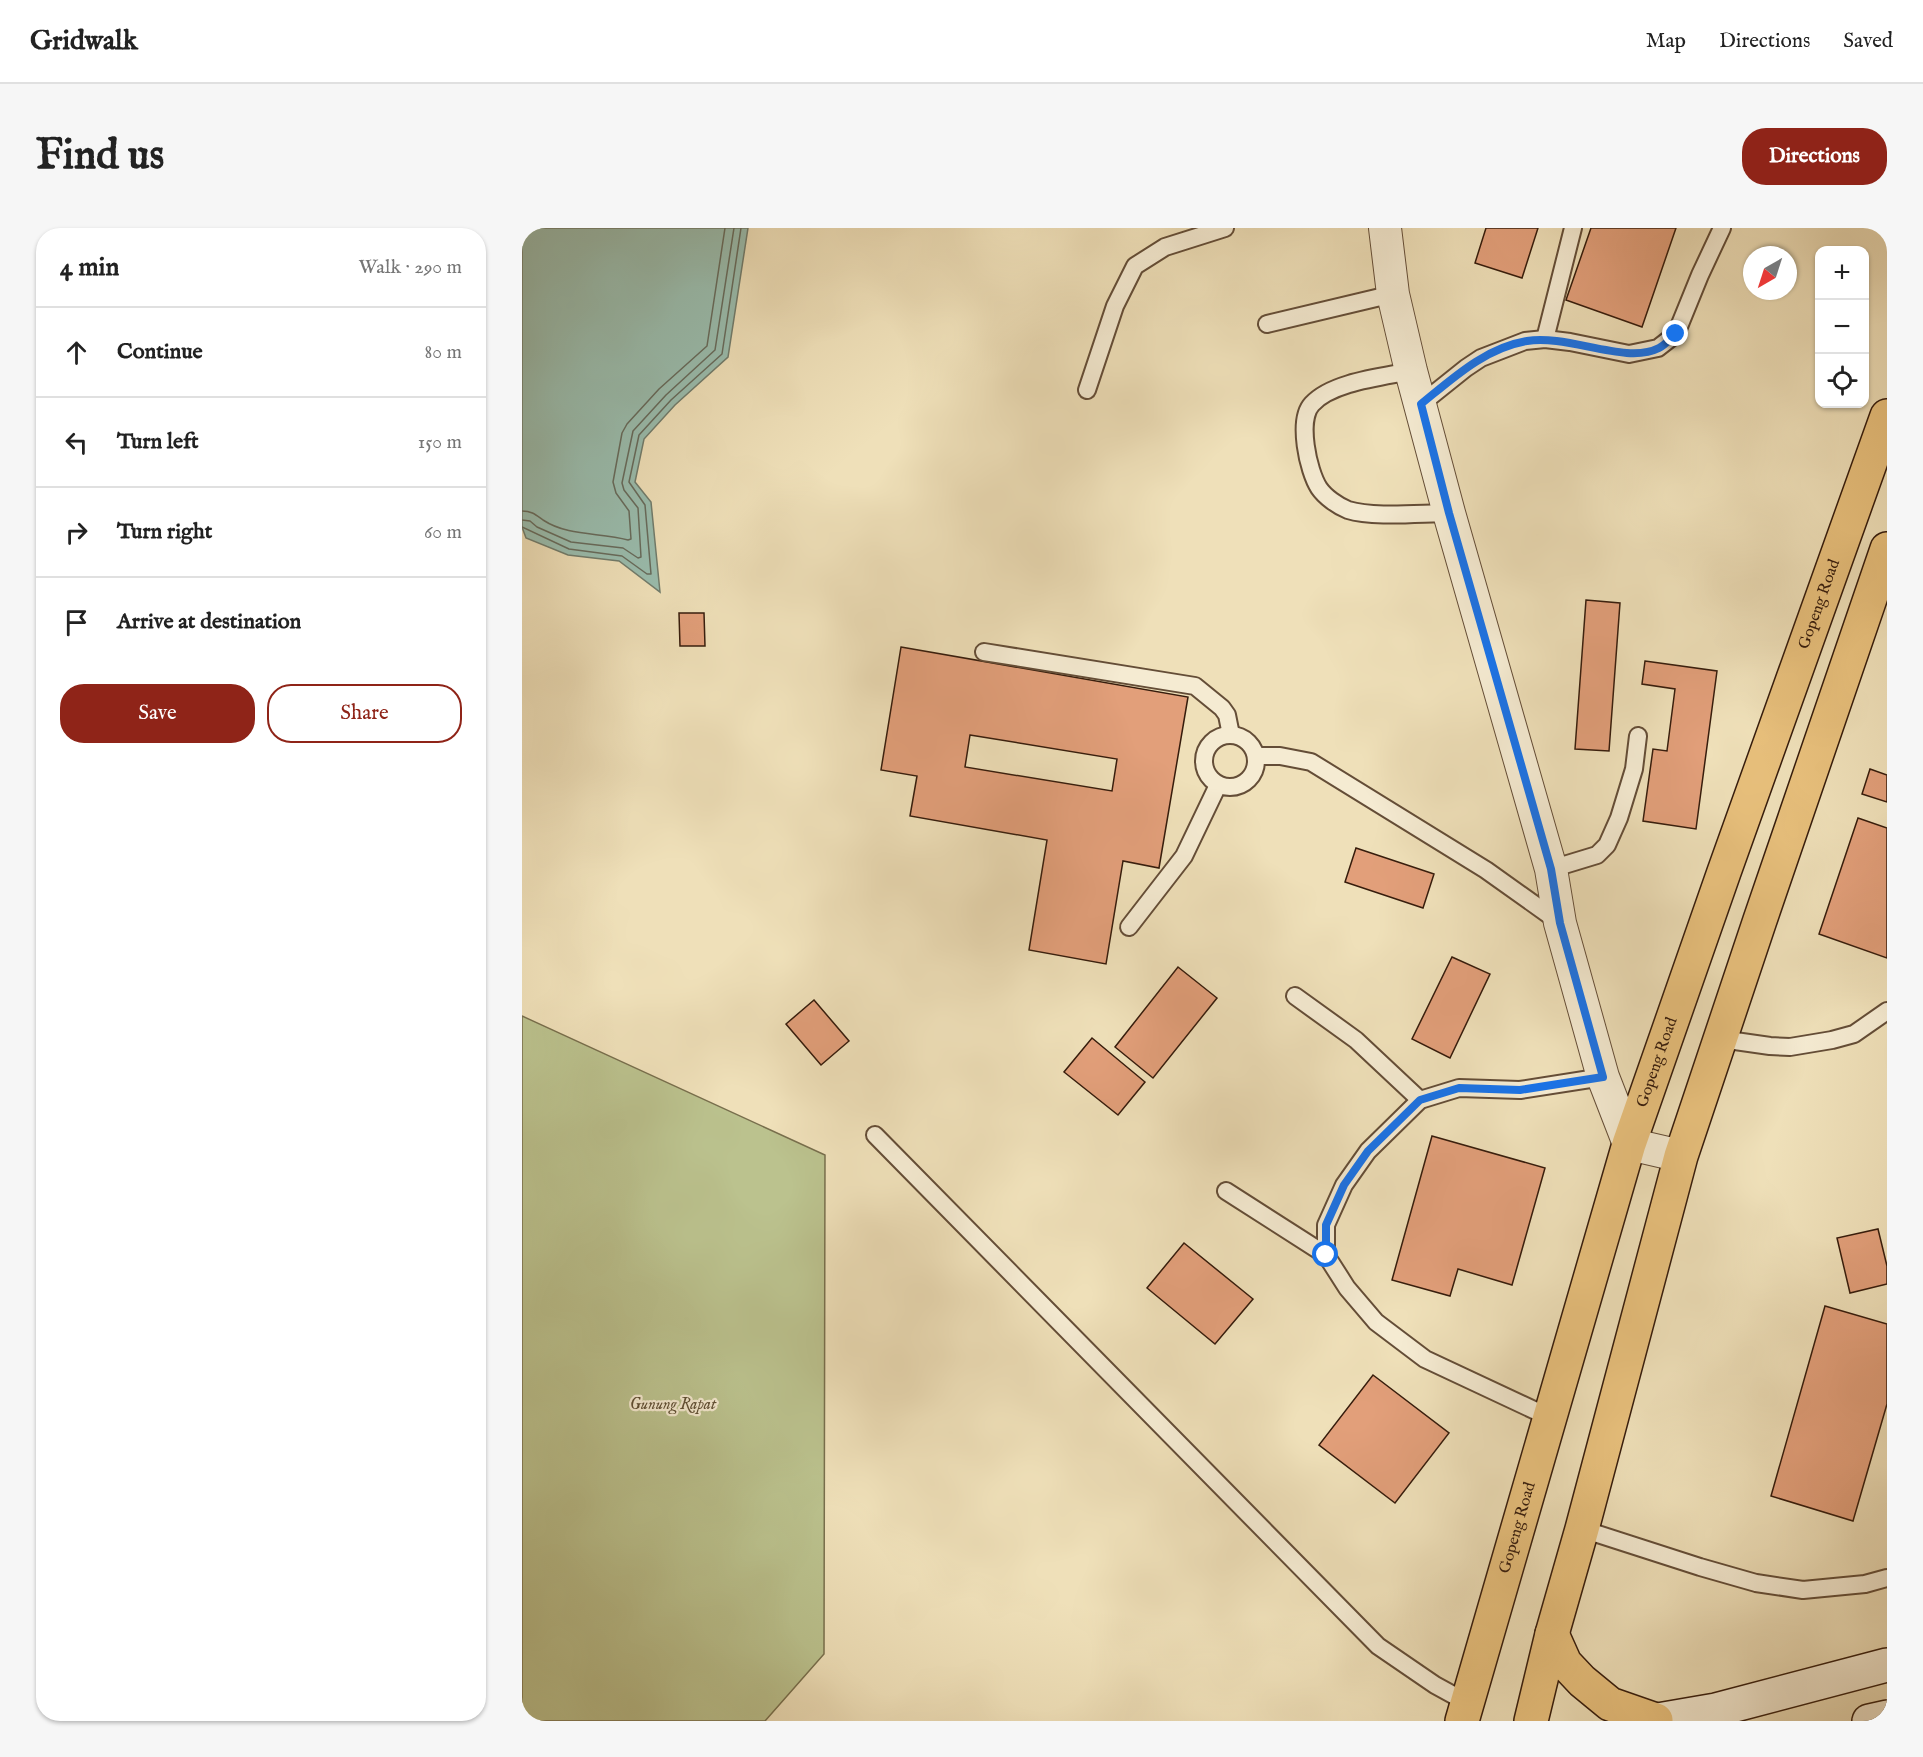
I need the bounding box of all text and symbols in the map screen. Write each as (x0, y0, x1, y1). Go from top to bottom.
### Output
text: Gridwalk (30, 24, 138, 59)
text: Map (1646, 28, 1686, 55)
text: Directions (1719, 28, 1810, 55)
text: Saved (1843, 28, 1893, 55)
button: Directions (1742, 128, 1887, 185)
text: Find us (36, 130, 164, 183)
north arrow (1743, 246, 1797, 300)
map controls (1815, 246, 1869, 408)
button: + (1815, 246, 1869, 300)
text: 4 min (60, 251, 119, 284)
text: Walk · 290 m (358, 255, 462, 280)
button: − (1815, 300, 1869, 354)
route end (1662, 320, 1688, 346)
icon: ahead (60, 336, 93, 369)
text: Continue (117, 338, 203, 366)
text: 80 m (425, 340, 462, 365)
button: locate (1815, 354, 1869, 408)
icon: left (60, 426, 93, 459)
text: Turn left (117, 428, 199, 456)
text: 150 m (418, 430, 462, 455)
icon: right (60, 516, 93, 549)
text: Turn right (117, 518, 212, 546)
text: 60 m (424, 520, 462, 545)
street label: Gopeng Road (1794, 556, 1845, 652)
icon: arrive (60, 606, 93, 639)
text: Arrive at destination (117, 608, 301, 636)
button: Save (60, 684, 255, 743)
button: Share (267, 684, 462, 743)
street label: Gopeng Road (1632, 1014, 1683, 1110)
route start (1312, 1241, 1338, 1267)
park label: Gunung Rapat (630, 1395, 717, 1415)
street label: Gopeng Road (1495, 1479, 1541, 1576)

